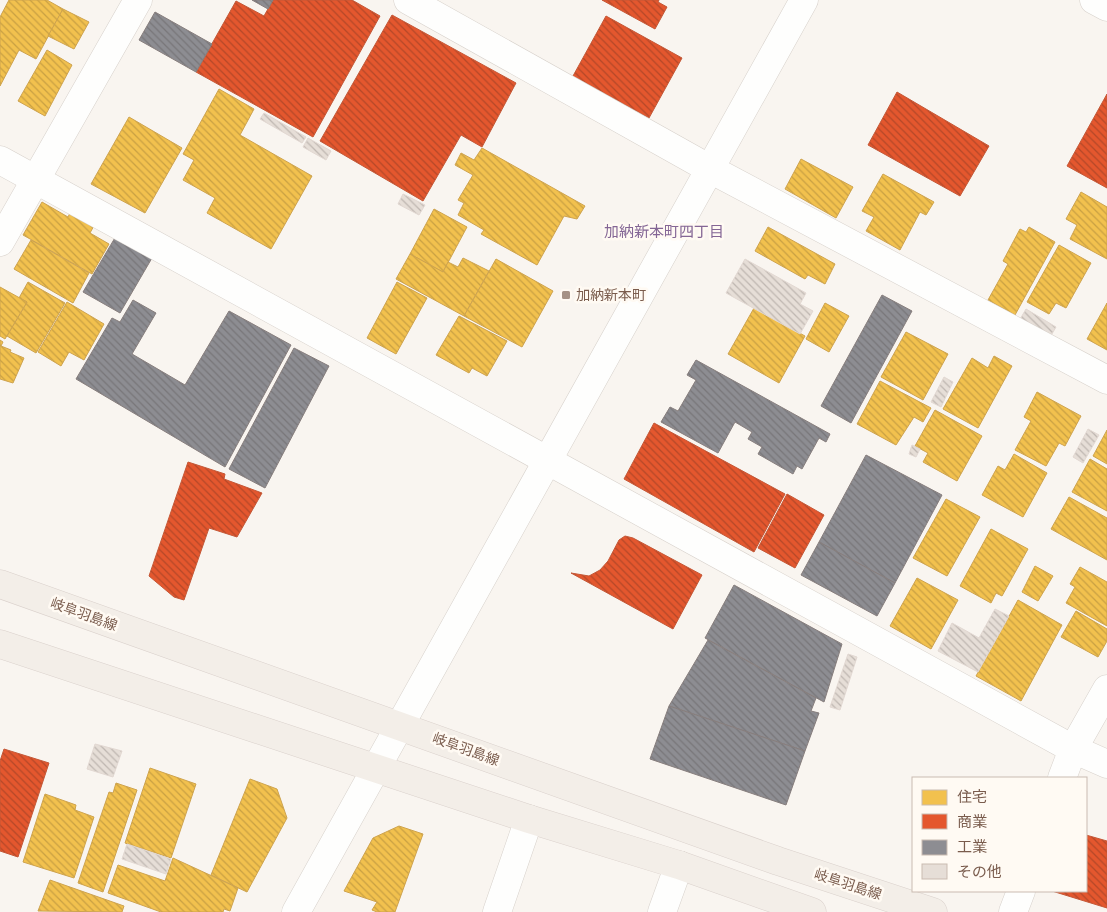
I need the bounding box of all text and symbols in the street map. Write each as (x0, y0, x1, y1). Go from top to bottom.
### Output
district label: 加納新本町四丁目 (604, 222, 724, 241)
place label: 加納新本町 (576, 286, 646, 303)
marker: 加納新本町 (560, 289, 572, 301)
street label: 岐阜羽島線 (48, 594, 120, 633)
street label: 岐阜羽島線 (430, 729, 502, 768)
legend (912, 777, 1087, 892)
text: 住宅 (957, 787, 987, 806)
text: 商業 (957, 812, 987, 831)
text: 工業 (957, 837, 987, 856)
text: その他 (957, 862, 1002, 881)
street label: 岐阜羽島線 (812, 865, 884, 902)

